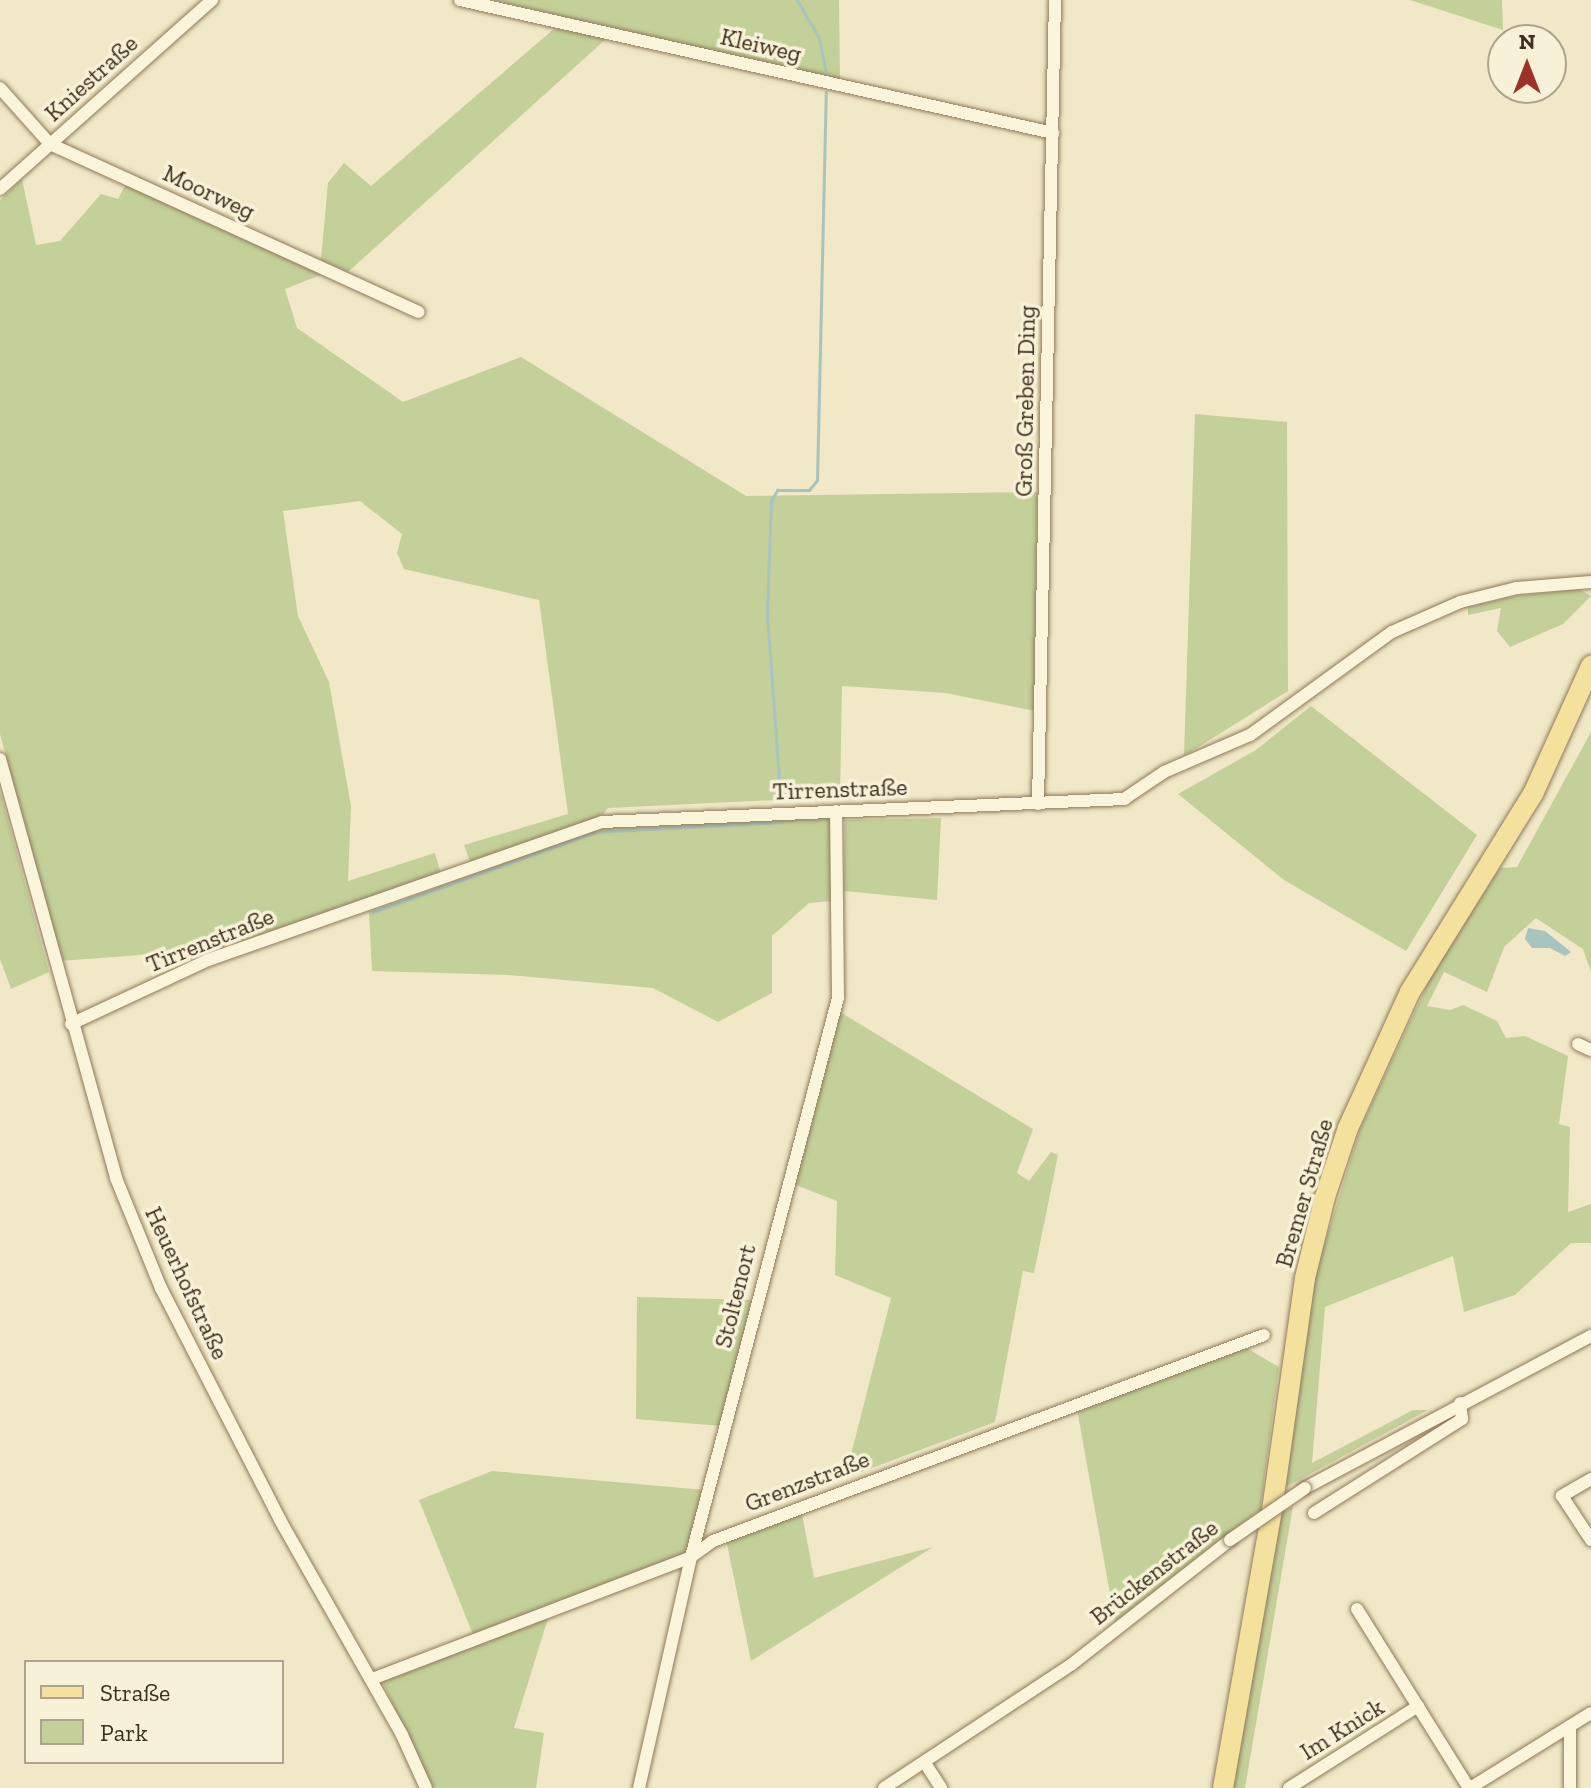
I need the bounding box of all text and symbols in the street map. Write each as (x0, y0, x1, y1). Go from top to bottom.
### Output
street label: Kleiweg (718, 22, 804, 68)
north arrow (1487, 24, 1567, 104)
text: N (1519, 28, 1535, 55)
street label: Kniestraße (39, 29, 143, 127)
street label: Moorweg (159, 158, 259, 226)
street label: Groß Greben Ding (1009, 305, 1041, 497)
street label: Tirrenstraße (772, 772, 908, 806)
street label: Tirrenstraße (142, 901, 278, 979)
street label: Bremer Straße (1269, 1115, 1339, 1271)
street label: Heuerhofstraße (139, 1202, 235, 1364)
street label: Stoltenort (708, 1241, 762, 1351)
street label: Grenzstraße (741, 1444, 873, 1518)
street label: Brückenstraße (1084, 1513, 1224, 1631)
legend (24, 1660, 284, 1764)
text: Straße (100, 1678, 170, 1707)
street label: Im Knick (1295, 1692, 1389, 1766)
text: Park (100, 1718, 148, 1747)

